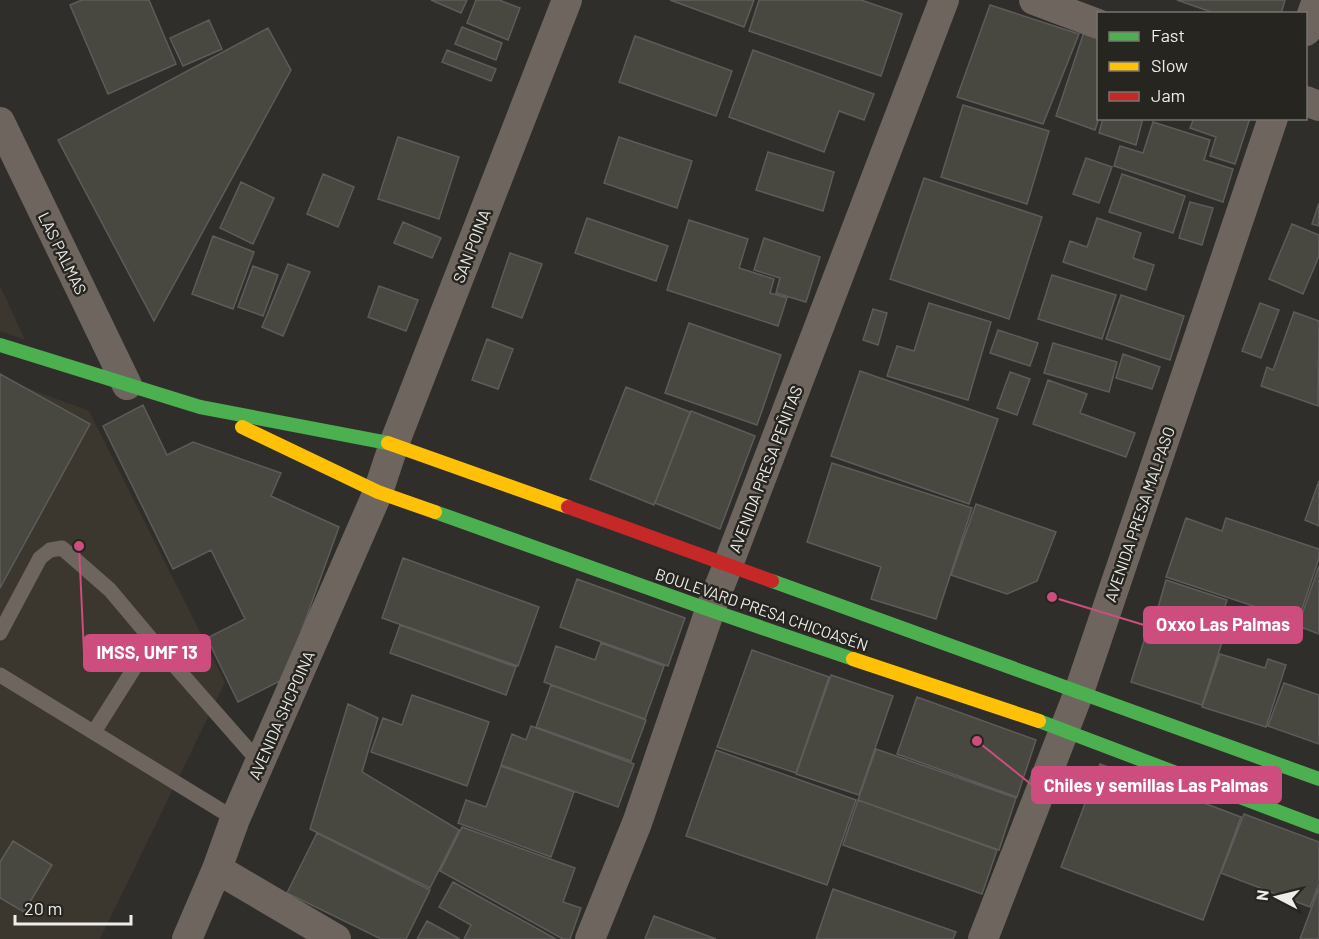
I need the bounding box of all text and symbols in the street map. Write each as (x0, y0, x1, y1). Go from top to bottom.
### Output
legend (1097, 12, 1307, 120)
text: Fast (1151, 24, 1185, 46)
text: Slow (1151, 54, 1188, 76)
text: Jam (1151, 84, 1185, 106)
street label: SAN POINA (448, 206, 494, 285)
street label: LAS PALMAS (35, 209, 91, 297)
street label: AVENIDA PRESA PEÑITAS (724, 383, 806, 555)
street label: AVENIDA PRESA MALPASO (1100, 424, 1178, 604)
street label: BOULEVARD PRESA CHICOASÉN (653, 564, 871, 654)
callout: Oxxo Las Palmas (1144, 607, 1302, 643)
text: Oxxo Las Palmas (1156, 613, 1290, 635)
callout: IMSS, UMF 13 (84, 635, 210, 671)
text: IMSS, UMF 13 (96, 641, 198, 663)
street label: AVENIDA SHCPOINA (244, 647, 318, 782)
callout: Chiles y semillas Las Palmas (1032, 767, 1281, 803)
text: Chiles y semillas Las Palmas (1044, 774, 1268, 796)
north arrow (1247, 867, 1307, 927)
scale bar (15, 888, 130, 926)
text: N (1252, 889, 1272, 902)
text: 20 m (24, 897, 62, 919)

